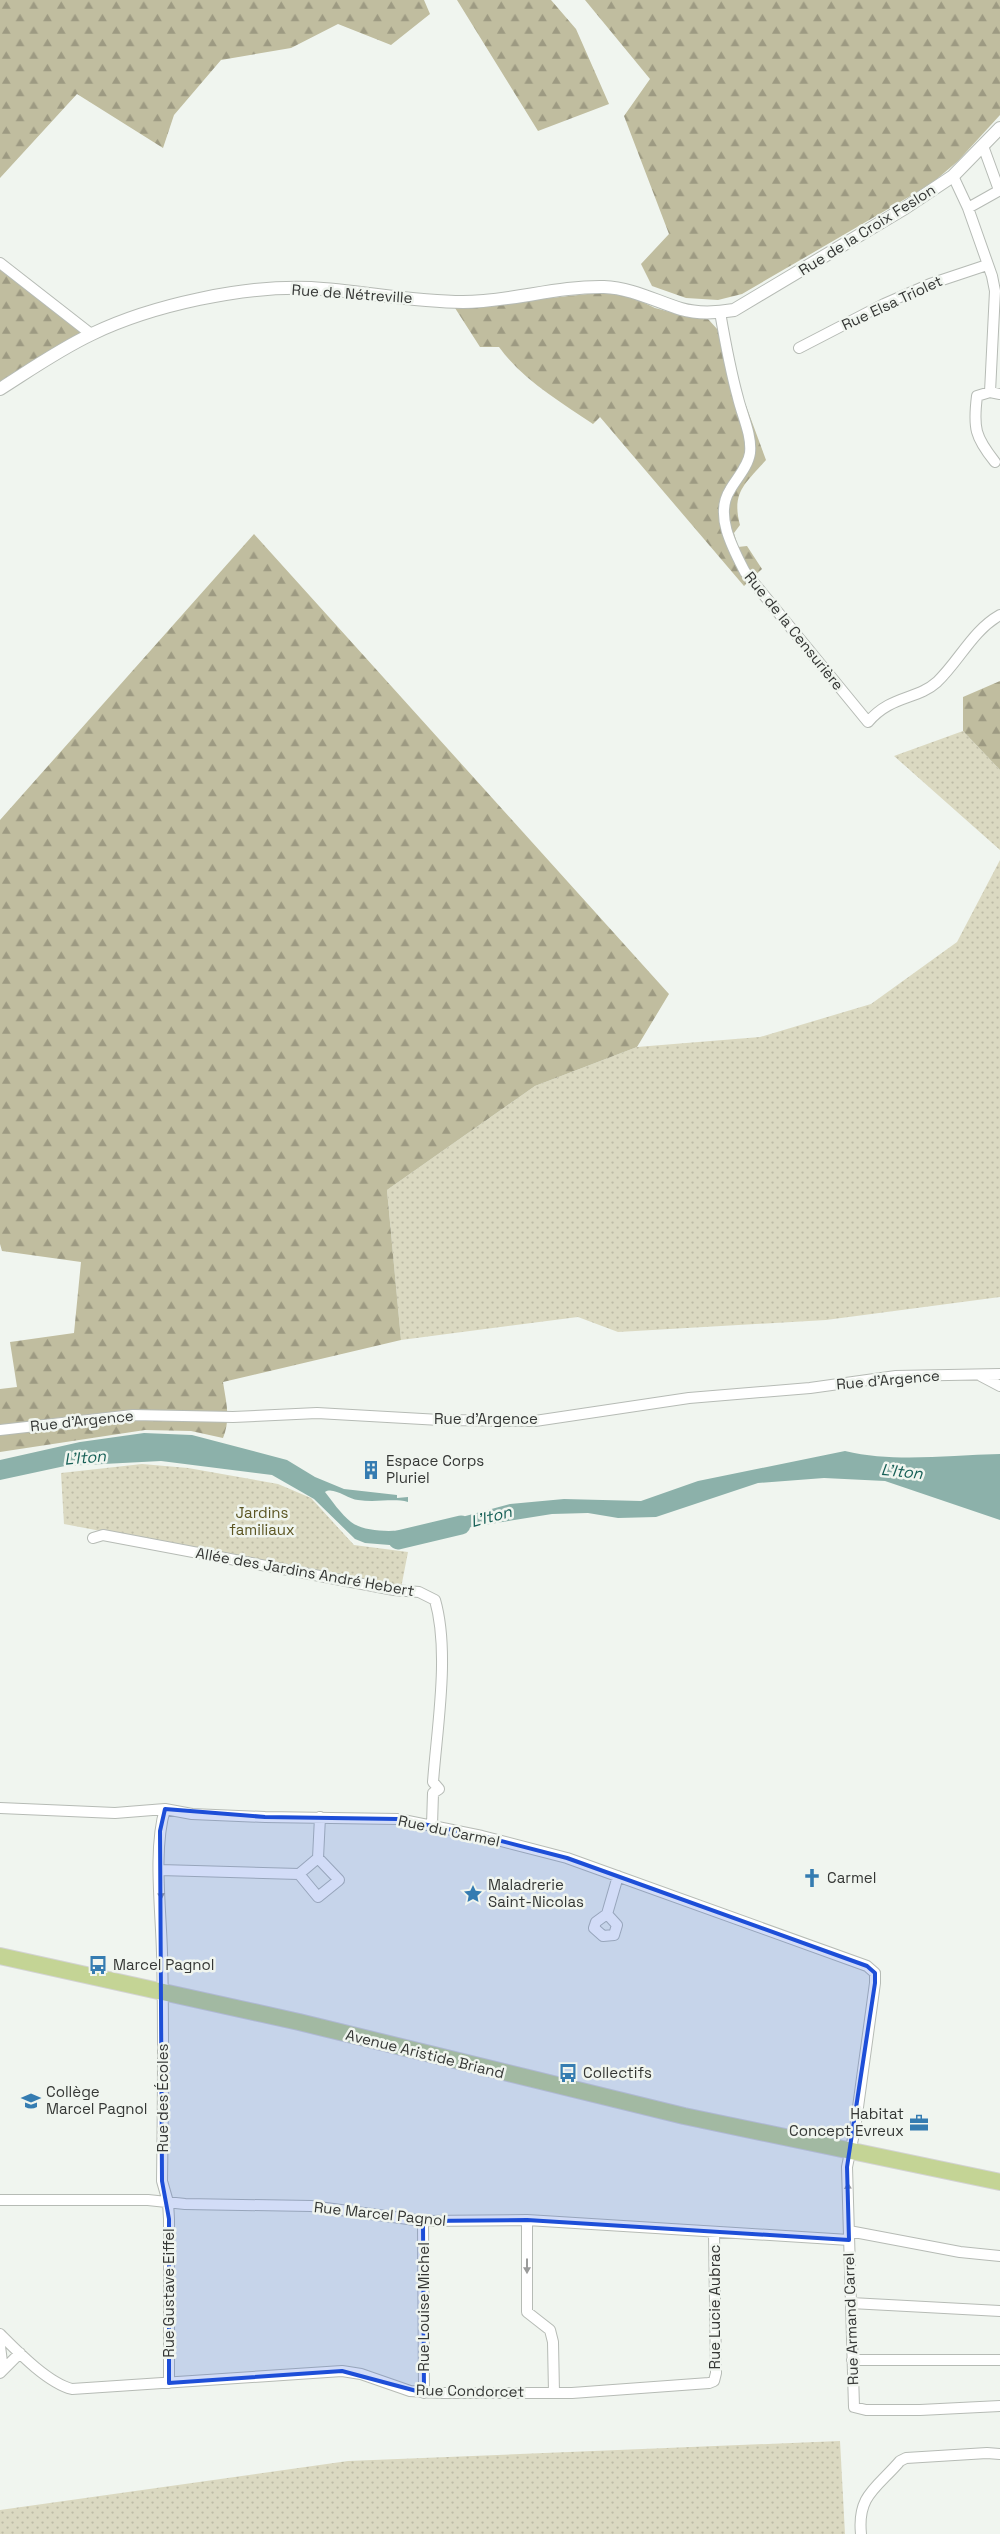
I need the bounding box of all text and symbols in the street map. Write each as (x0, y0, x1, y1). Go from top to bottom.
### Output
street label: Rue de la Croix Feslon (795, 180, 939, 279)
street label: Rue Elsa Triolet (838, 271, 945, 334)
street label: Rue de Nétreville (291, 280, 413, 307)
street label: Rue de la Censurière (741, 568, 848, 694)
street label: Rue d'Argence (835, 1366, 941, 1393)
street label: Rue d'Argence (29, 1406, 135, 1435)
street label: Rue d'Argence (434, 1409, 538, 1428)
water label: L'Iton (63, 1445, 108, 1470)
place label: Espace Corps Pluriel (386, 1451, 484, 1487)
building icon: Espace Corps Pluriel (360, 1459, 382, 1481)
water label: L'Iton (880, 1459, 925, 1484)
water label: L'Iton (468, 1501, 515, 1532)
park label: Jardins familiaux (229, 1503, 295, 1539)
street label: Allée des Jardins André Hebert (194, 1543, 416, 1600)
street label: Rue du Carmel (397, 1810, 502, 1851)
church icon: Carmel (801, 1867, 823, 1889)
place label: Carmel (827, 1868, 876, 1887)
place label: Maladrerie Saint-Nicolas (488, 1875, 584, 1911)
place icon: Maladrerie Saint-Nicolas (462, 1883, 484, 1905)
one-way arrow (157, 1884, 165, 1900)
bus stop icon: Marcel Pagnol (87, 1954, 109, 1976)
place label: Marcel Pagnol (113, 1955, 214, 1974)
street label: Avenue Aristide Briand (344, 2025, 506, 2082)
street label: Rue des Écoles (153, 2043, 172, 2152)
bus stop icon: Collectifs (557, 2062, 579, 2084)
place label: Collectifs (583, 2063, 652, 2082)
place label: Collège Marcel Pagnol (46, 2082, 147, 2118)
school or university icon: Collège Marcel Pagnol (20, 2090, 42, 2112)
place label: Habitat Concept Evreux (789, 2104, 904, 2140)
office icon: Habitat Concept Evreux (908, 2112, 930, 2134)
one-way arrow (844, 2182, 852, 2198)
street label: Rue Marcel Pagnol (313, 2197, 447, 2230)
street label: Rue Gustave Eiffel (159, 2228, 178, 2358)
street label: Rue Louise Michel (414, 2242, 433, 2372)
street label: Rue Lucie Aubrac (705, 2244, 724, 2369)
street label: Rue Armand Carrel (839, 2253, 862, 2385)
one-way arrow (523, 2258, 531, 2274)
street label: Rue Condorcet (416, 2380, 524, 2401)

